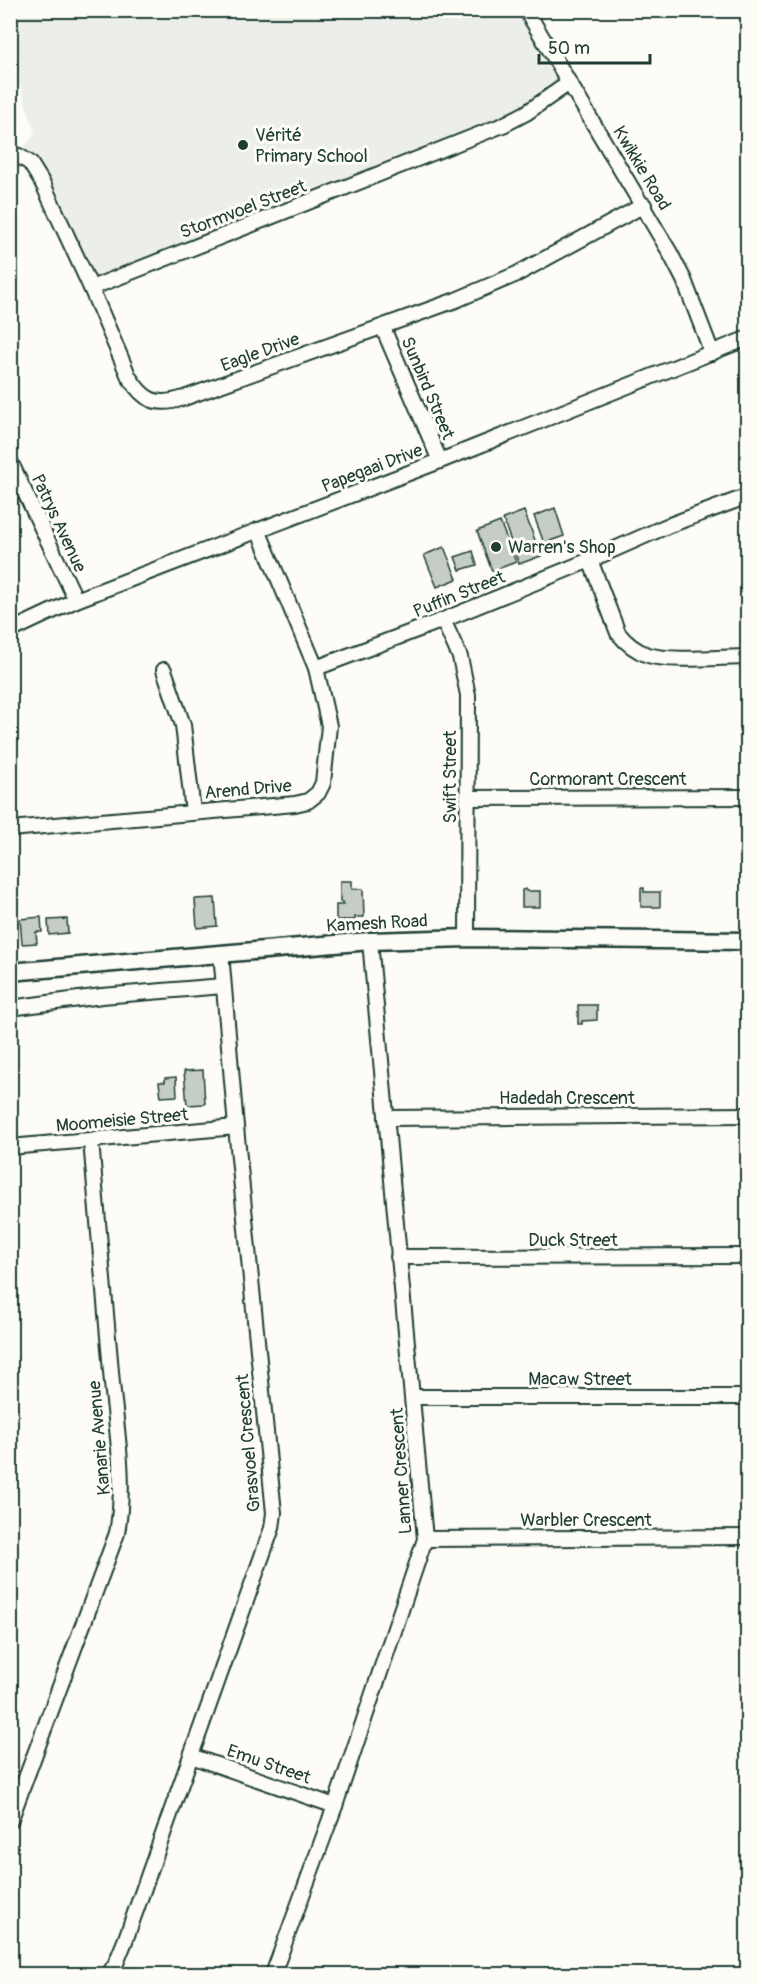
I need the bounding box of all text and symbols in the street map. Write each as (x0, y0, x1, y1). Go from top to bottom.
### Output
scale bar (539, 27, 650, 65)
text: 50 m (548, 37, 590, 60)
street label: Kwikkie Road (607, 122, 676, 215)
place label: Vérité Primary School (255, 124, 368, 168)
marker: Vérité Primary School (236, 138, 250, 152)
street label: Stormvoel Street (177, 175, 310, 244)
street label: Eagle Drive (218, 328, 303, 377)
street label: Sunbird Street (396, 333, 460, 444)
street label: Papegaai Drive (318, 439, 426, 498)
street label: Patrys Avenue (26, 470, 91, 576)
place label: Warren's Shop (508, 536, 616, 559)
marker: Warren's Shop (489, 540, 503, 554)
street label: Puffin Street (410, 565, 509, 623)
street label: Swift Street (439, 730, 462, 824)
street label: Cormorant Crescent (529, 768, 687, 791)
street label: Arend Drive (203, 774, 293, 805)
street label: Kamesh Road (326, 909, 428, 938)
street label: Hadedah Crescent (499, 1087, 636, 1110)
street label: Moomeisie Street (55, 1103, 190, 1138)
street label: Duck Street (528, 1229, 618, 1252)
street label: Macaw Street (528, 1368, 633, 1391)
street label: Grasvoel Crescent (231, 1372, 266, 1513)
street label: Kanarie Avenue (83, 1380, 116, 1496)
street label: Lanner Crescent (386, 1406, 417, 1535)
street label: Warbler Crescent (520, 1509, 652, 1532)
street label: Emu Street (224, 1739, 314, 1790)

